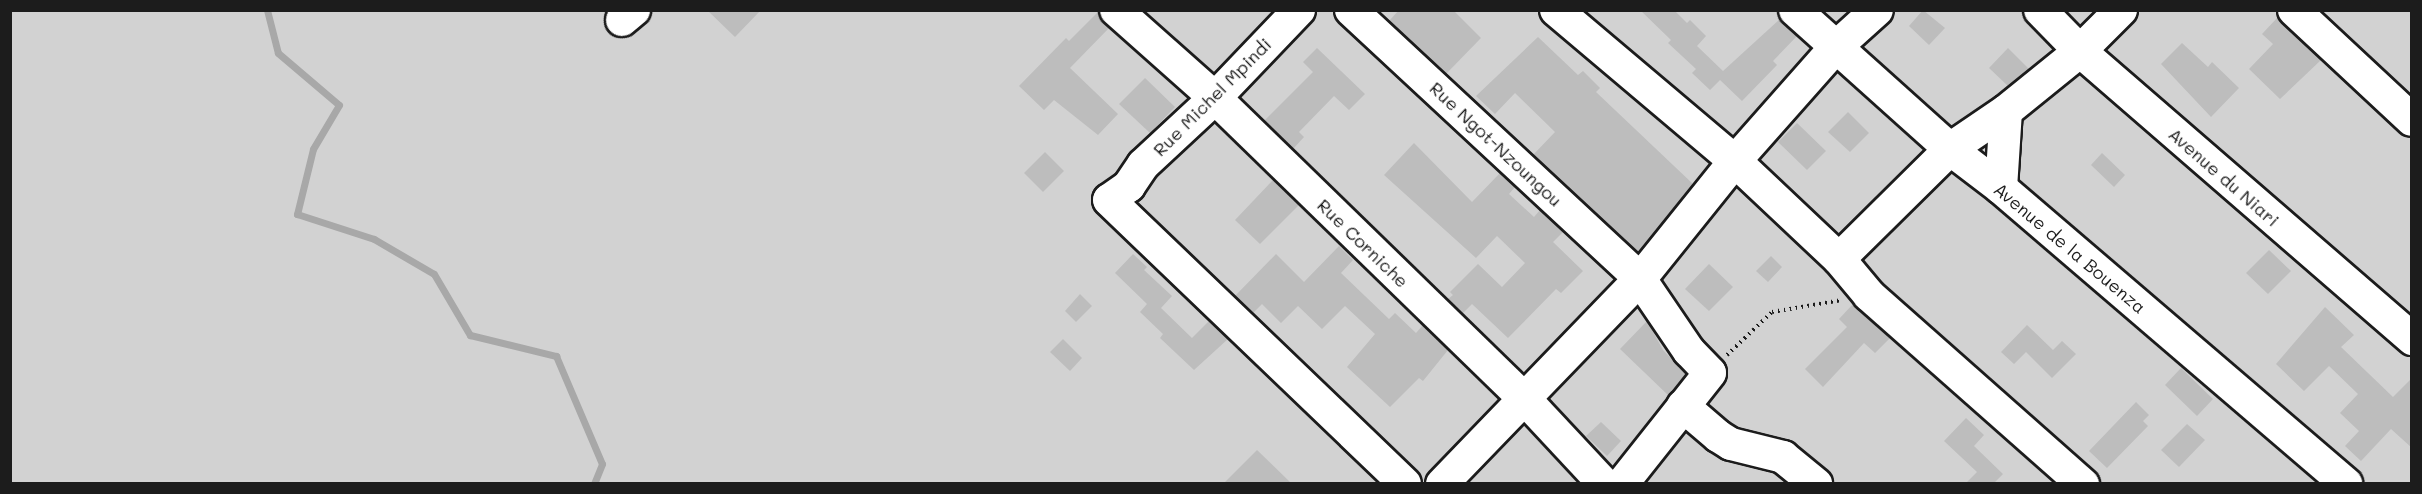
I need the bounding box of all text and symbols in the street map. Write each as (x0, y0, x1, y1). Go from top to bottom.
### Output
street label: Rue Michel Mpindi (1148, 33, 1276, 161)
street label: Rue Ngot-Nzoungou (1425, 77, 1567, 211)
street label: Avenue du Niari (2164, 123, 2284, 231)
street label: Avenue de la Bouenza (1990, 178, 2150, 318)
street label: Rue Corniche (1313, 194, 1413, 292)

